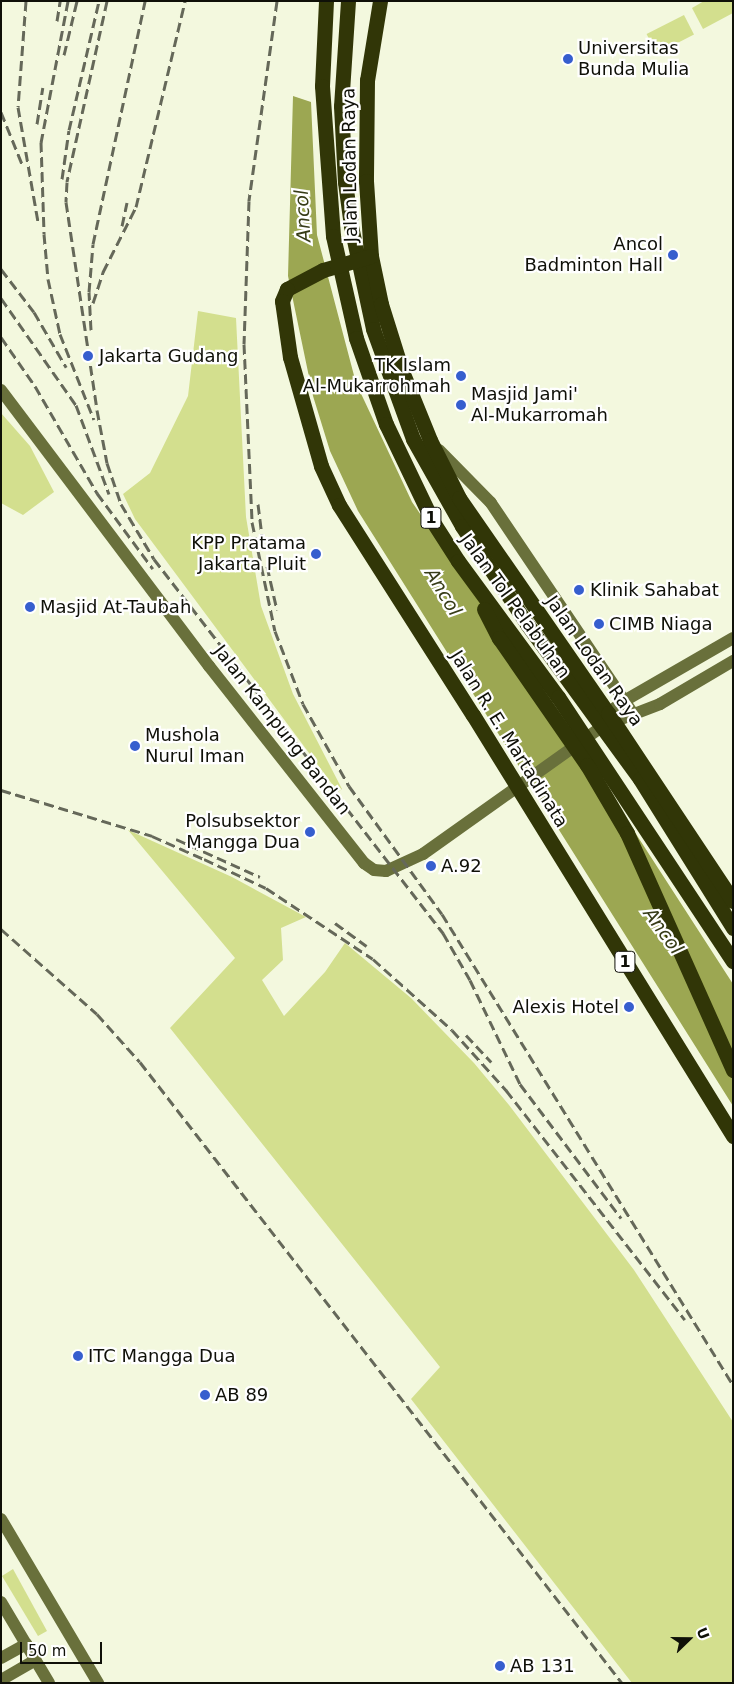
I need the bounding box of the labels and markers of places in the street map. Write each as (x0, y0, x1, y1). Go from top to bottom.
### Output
place label: Universitas Bunda Mulia (578, 38, 689, 80)
marker: Universitas Bunda Mulia (562, 53, 574, 65)
place label: Ancol Badminton Hall (524, 234, 663, 276)
marker: Ancol Badminton Hall (667, 249, 679, 261)
place label: Jakarta Gudang (99, 345, 238, 367)
marker: Jakarta Gudang (81, 349, 95, 363)
place label: TK Islam Al-Mukarrohmah (303, 355, 451, 398)
marker: TK Islam Al-Mukarrohmah (455, 370, 467, 382)
place label: Masjid Jami' Al-Mukarromah (471, 384, 608, 426)
marker: Masjid Jami' Al-Mukarromah (455, 399, 467, 411)
place label: KPP Pratama Jakarta Pluit (191, 533, 306, 576)
marker: KPP Pratama Jakarta Pluit (310, 548, 322, 560)
place label: Klinik Sahabat (590, 579, 719, 601)
marker: Klinik Sahabat (572, 583, 586, 597)
place label: Masjid At-Taubah (40, 596, 191, 618)
marker: Masjid At-Taubah (24, 601, 36, 613)
place label: CIMB Niaga (609, 613, 712, 635)
marker: CIMB Niaga (593, 618, 605, 630)
place label: Mushola Nurul Iman (145, 725, 245, 768)
marker: Mushola Nurul Iman (129, 740, 141, 752)
place label: Polsubsektor Mangga Dua (185, 811, 300, 854)
marker: Polsubsektor Mangga Dua (304, 826, 316, 838)
place label: A.92 (441, 855, 482, 877)
marker: A.92 (425, 860, 437, 872)
place label: Alexis Hotel (512, 996, 619, 1018)
marker: Alexis Hotel (623, 1001, 635, 1013)
place label: ITC Mangga Dua (88, 1345, 235, 1367)
marker: ITC Mangga Dua (72, 1350, 84, 1362)
place label: AB 89 (215, 1384, 268, 1406)
marker: AB 89 (199, 1389, 211, 1401)
place label: AB 131 (510, 1655, 575, 1677)
marker: AB 131 (494, 1660, 506, 1672)

